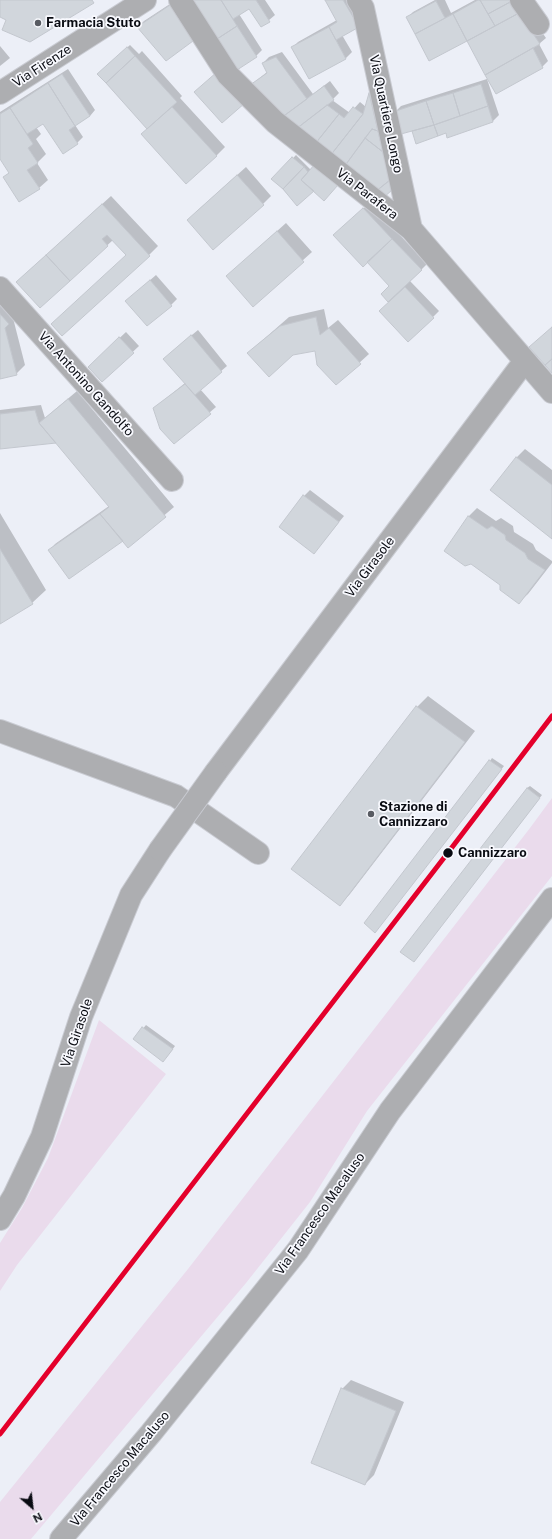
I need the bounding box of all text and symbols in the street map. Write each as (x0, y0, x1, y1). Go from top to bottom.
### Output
place label: Farmacia Stuto (46, 15, 141, 31)
marker: Farmacia Stuto (33, 18, 43, 28)
street label: Via Firenze (10, 41, 74, 91)
street label: Via Quartiere Longo (366, 54, 406, 174)
street label: Via Parafera (333, 165, 401, 223)
street label: Via Antonino Gandolfo (35, 329, 137, 439)
street label: Via Girasole (342, 534, 398, 600)
place label: Stazione di Cannizzaro (379, 799, 448, 830)
marker: Stazione di Cannizzaro (366, 809, 376, 819)
place label: Cannizzaro (458, 845, 527, 861)
marker: Cannizzaro (441, 846, 455, 860)
street label: Via Girasole (58, 996, 96, 1070)
street label: Via Francesco Macaluso (272, 1150, 368, 1278)
street label: Via Francesco Macaluso (67, 1408, 173, 1530)
north arrow (12, 1487, 52, 1527)
text: N (31, 1510, 44, 1525)

